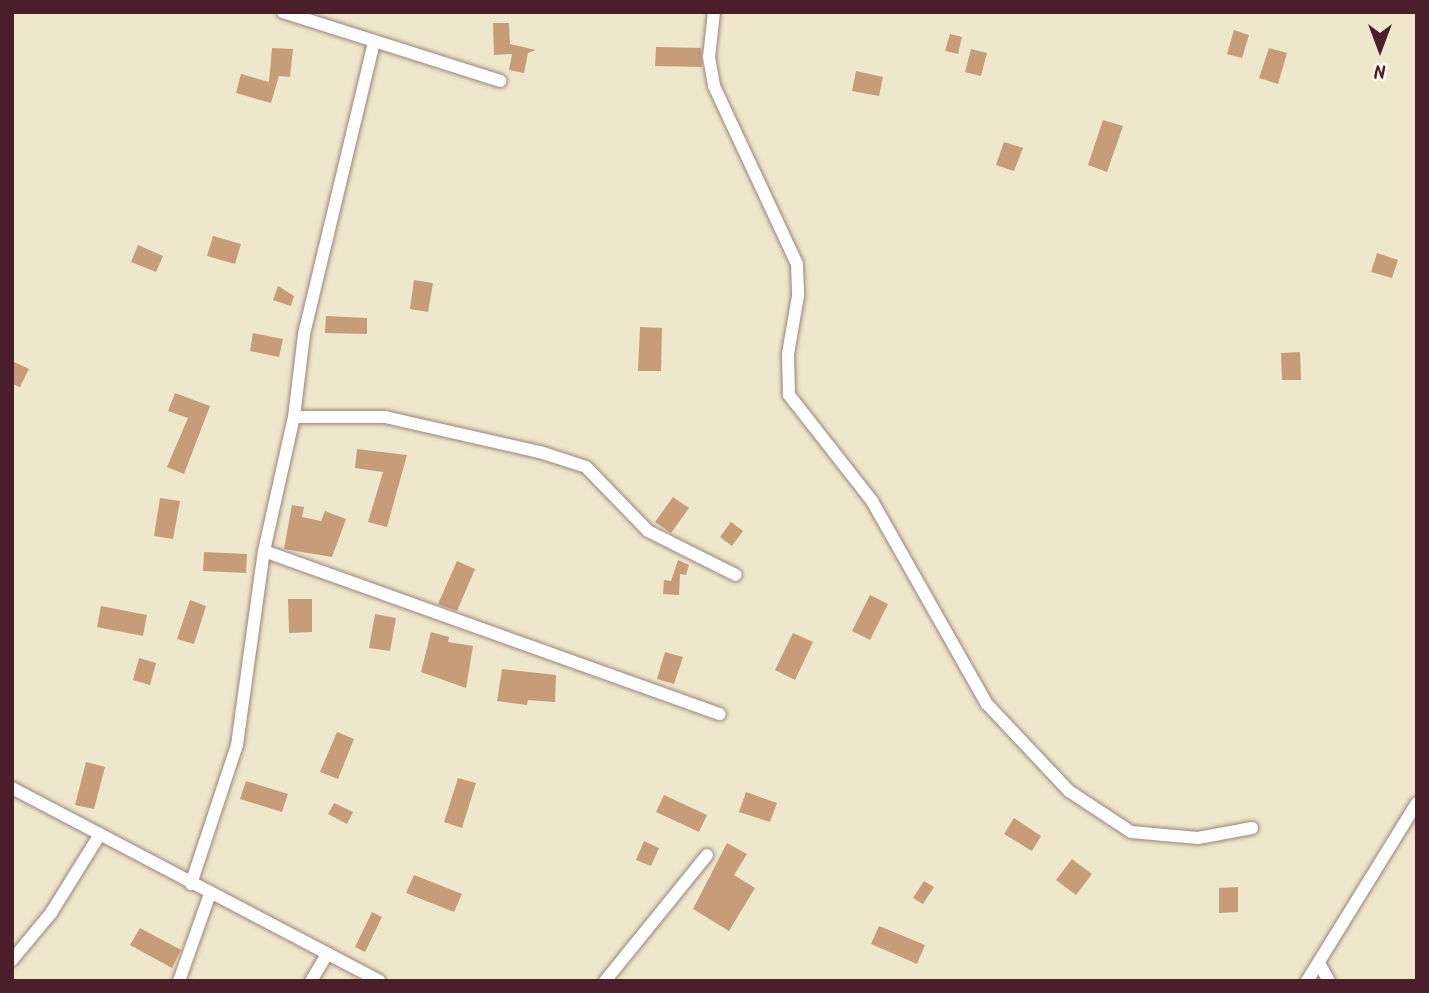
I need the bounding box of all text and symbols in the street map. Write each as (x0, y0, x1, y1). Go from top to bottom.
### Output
north arrow (1345, 14, 1415, 84)
text: N (1374, 55, 1386, 85)

